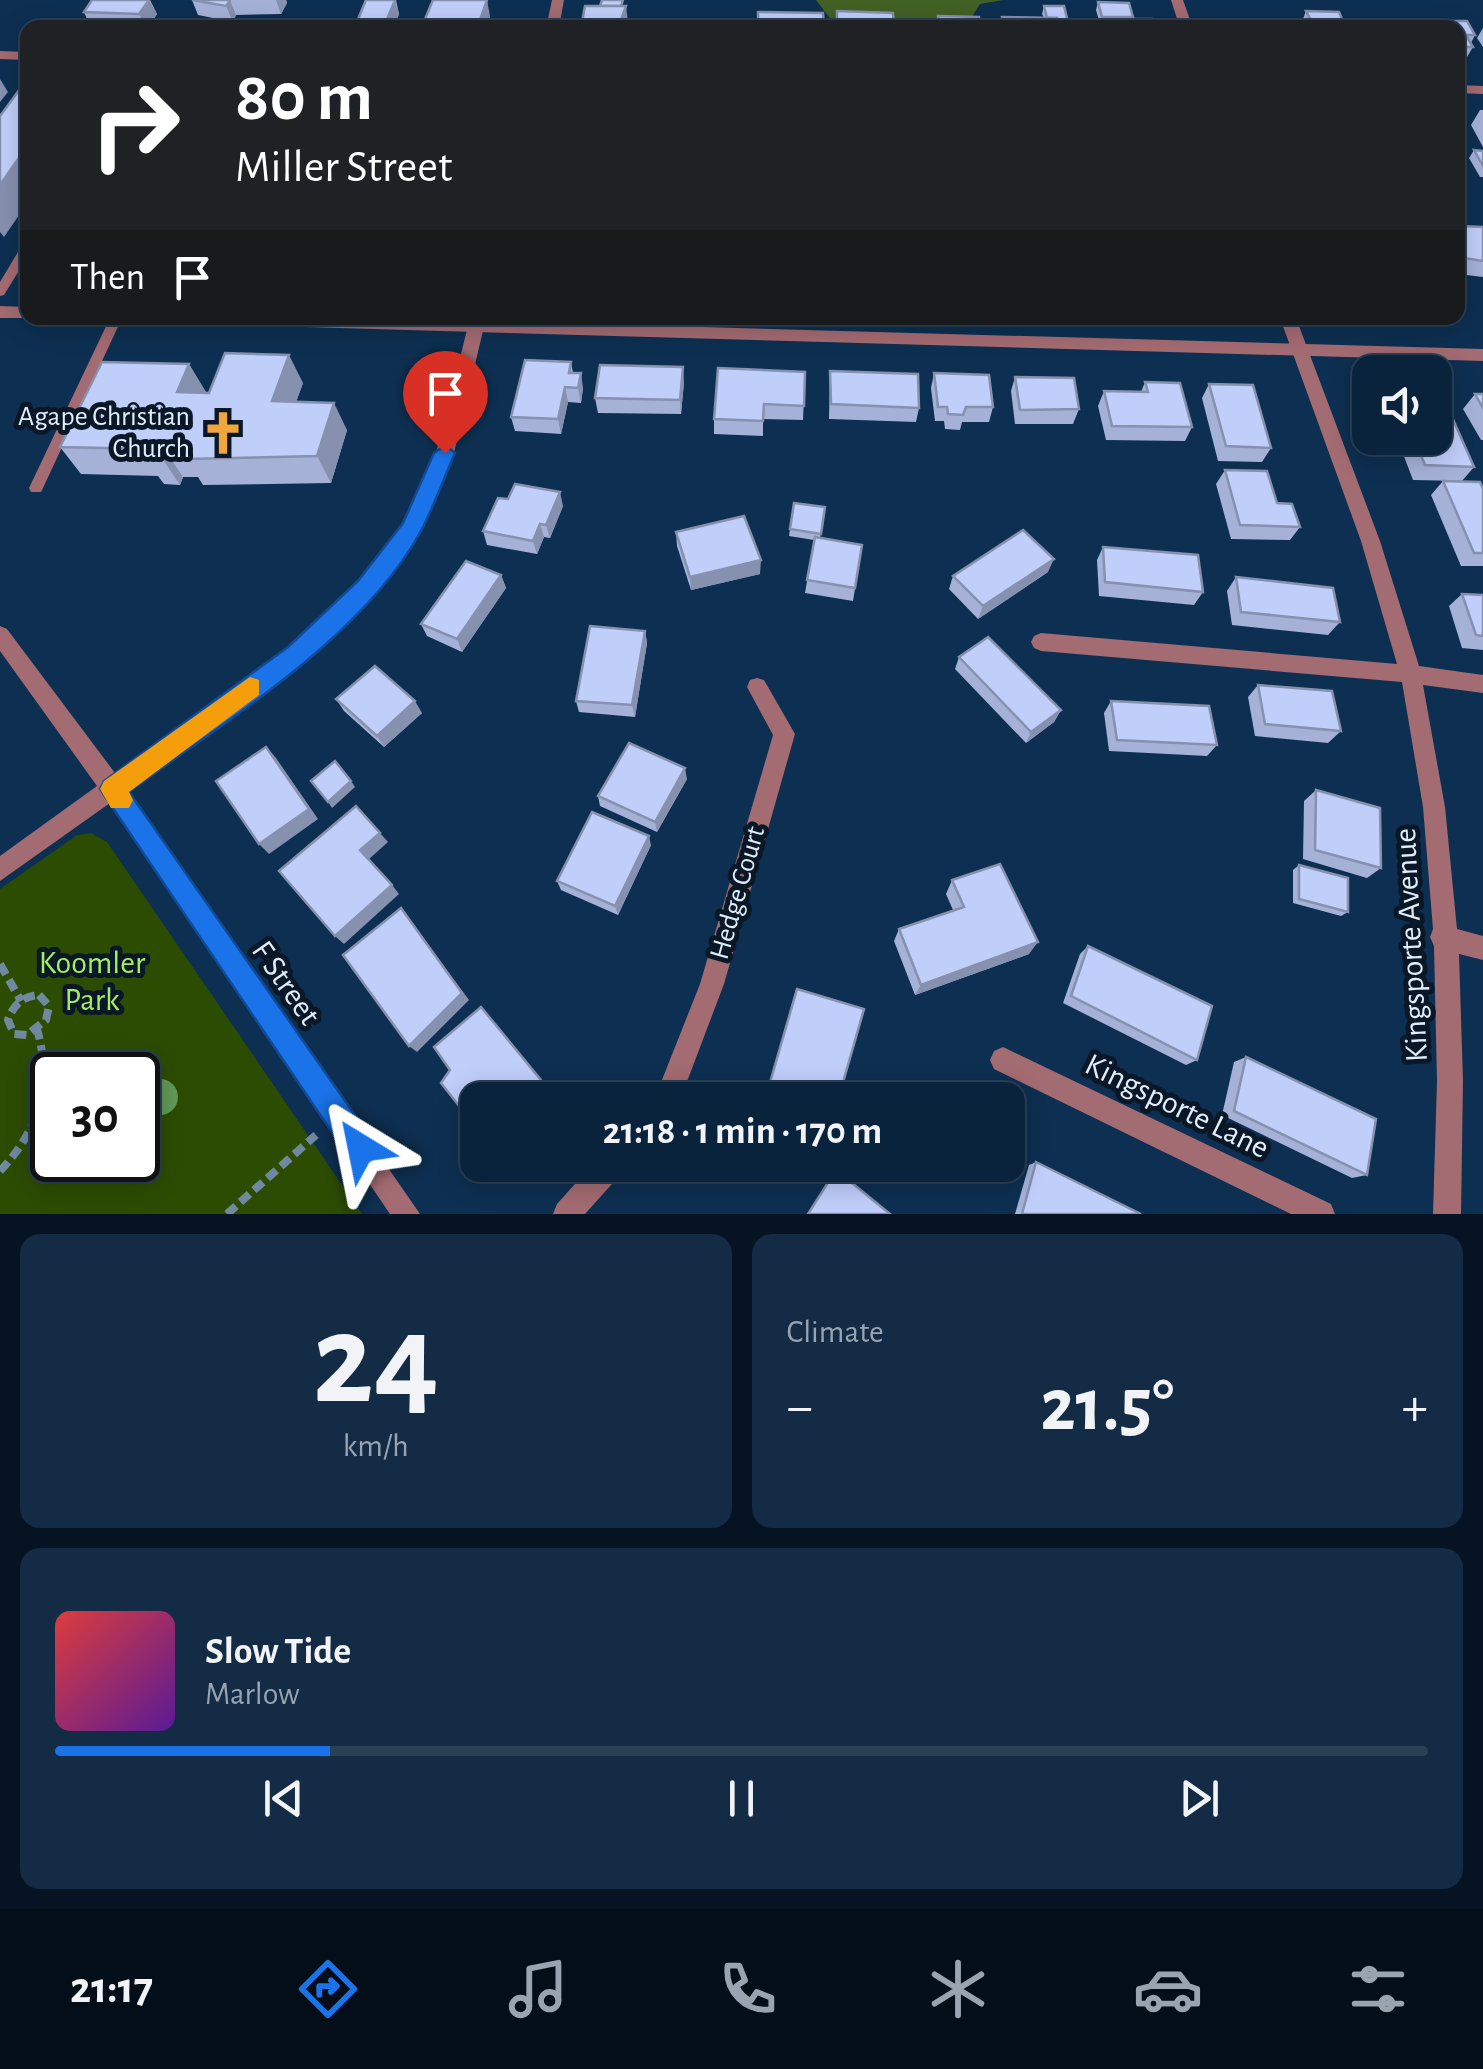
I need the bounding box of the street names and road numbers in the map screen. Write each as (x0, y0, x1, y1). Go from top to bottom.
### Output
street label: Hedge Court (706, 823, 770, 963)
street label: Kingsporte Avenue (1389, 827, 1433, 1063)
street label: F Street (246, 935, 326, 1031)
street label: Kingsporte Lane (1080, 1048, 1274, 1164)

